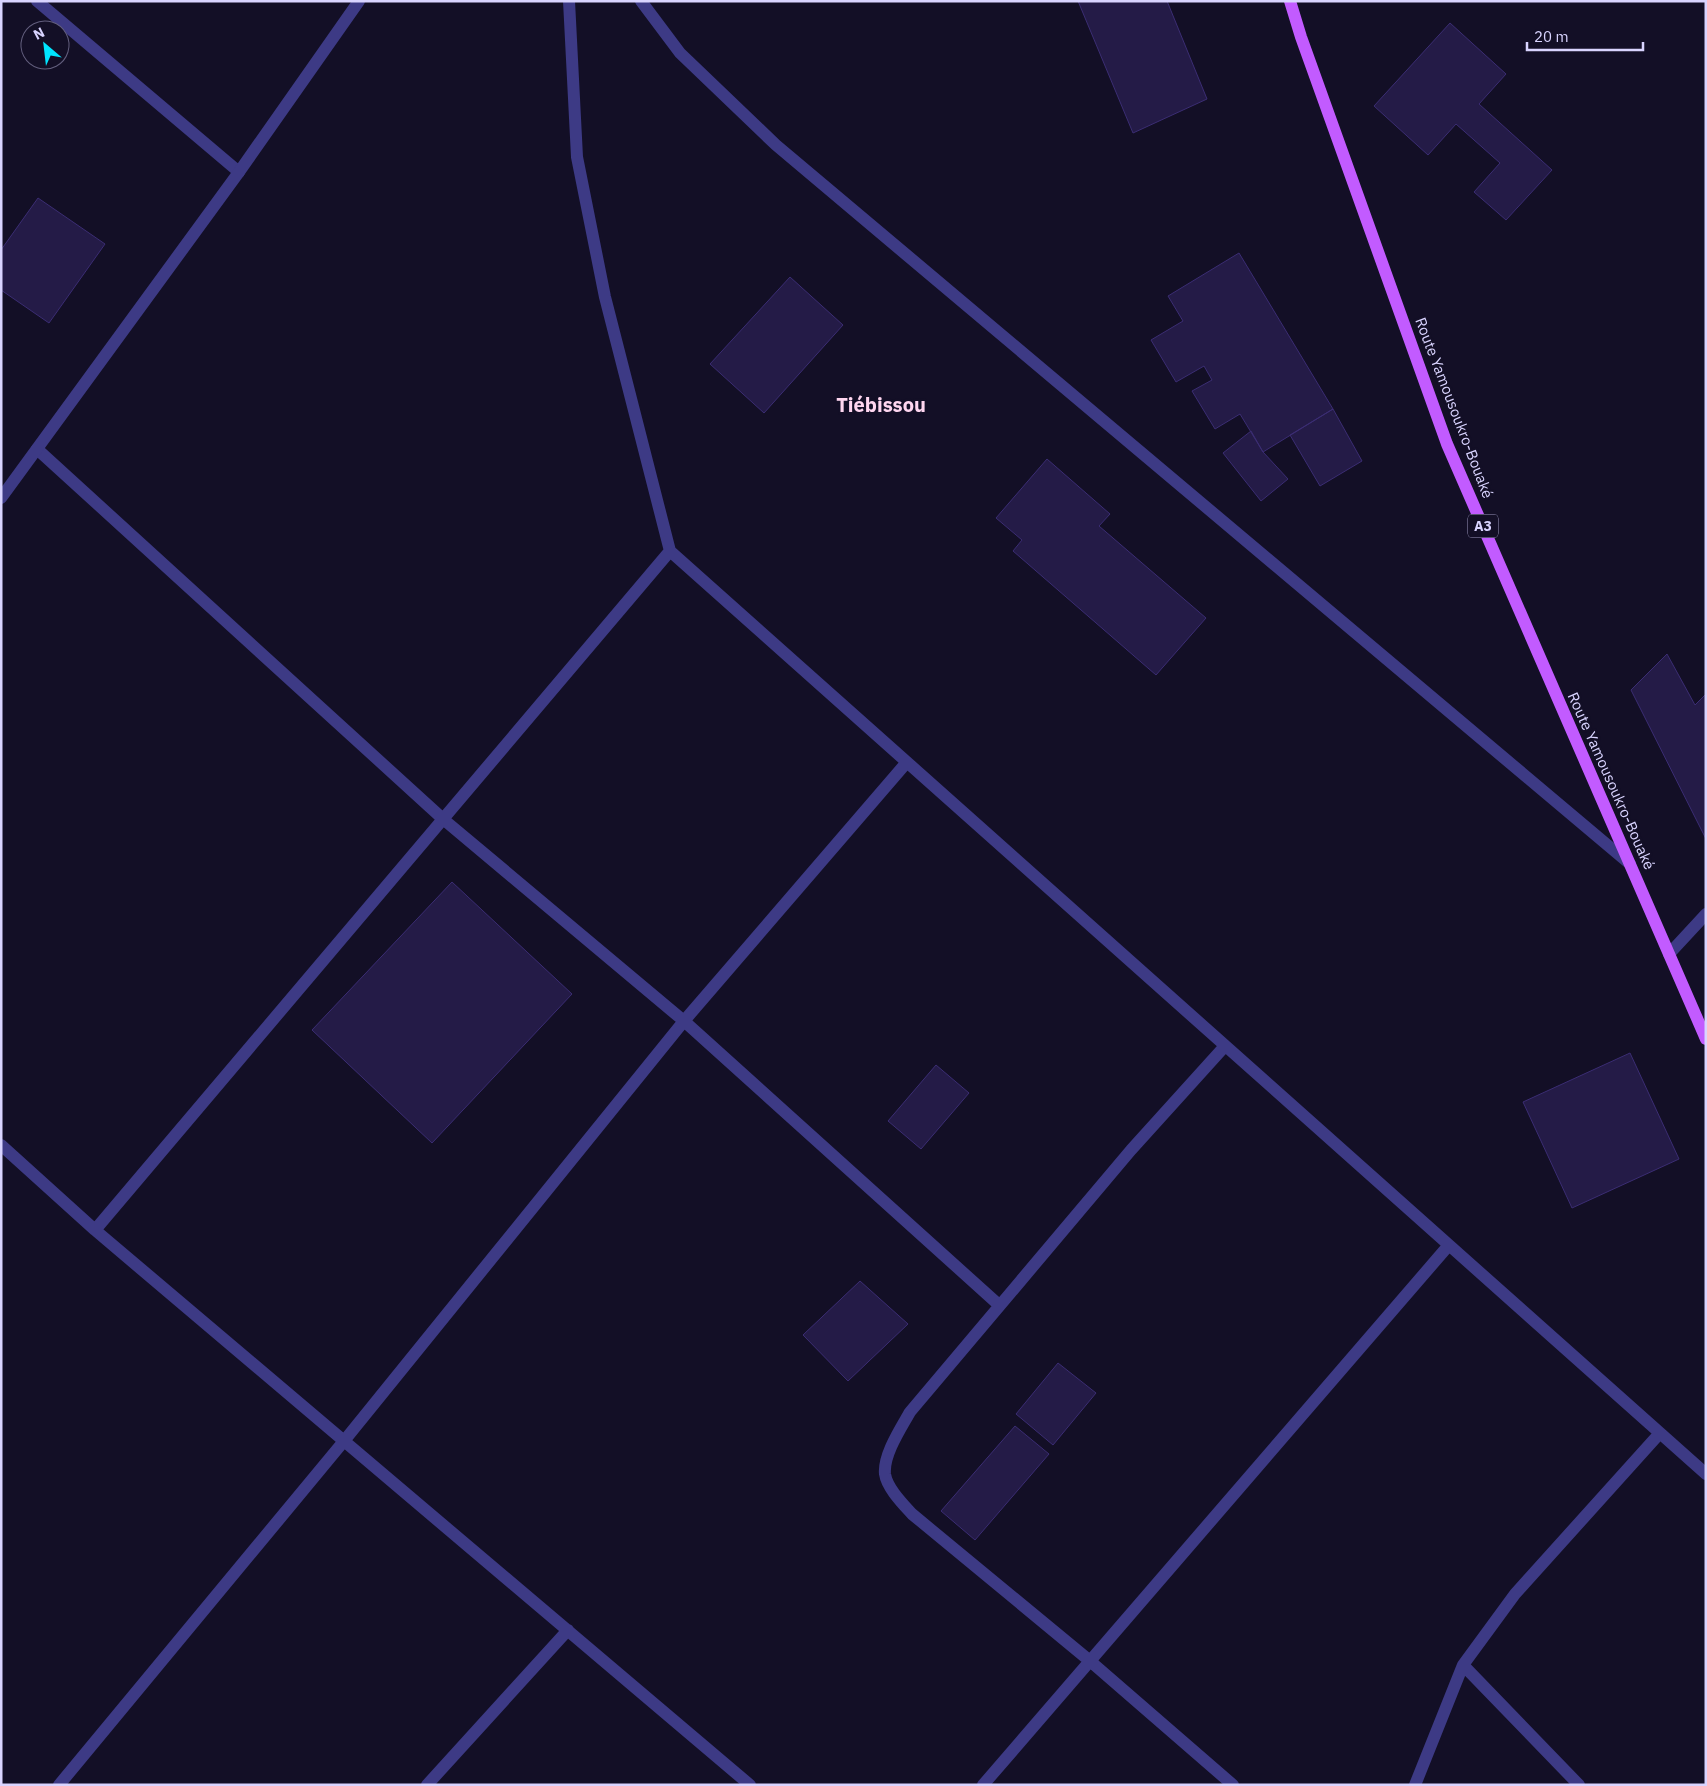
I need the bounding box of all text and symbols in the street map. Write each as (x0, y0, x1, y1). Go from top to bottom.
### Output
north arrow (20, 20, 70, 70)
scale bar (1527, 20, 1643, 52)
text: N (30, 23, 48, 44)
text: 20 m (1534, 27, 1569, 46)
street label: Route Yamousoukro-Bouaké (1411, 315, 1498, 501)
district label: Tiébissou (836, 391, 926, 418)
road number: A3 (1468, 514, 1498, 538)
street label: Route Yamousoukro-Bouaké (1564, 689, 1659, 872)

